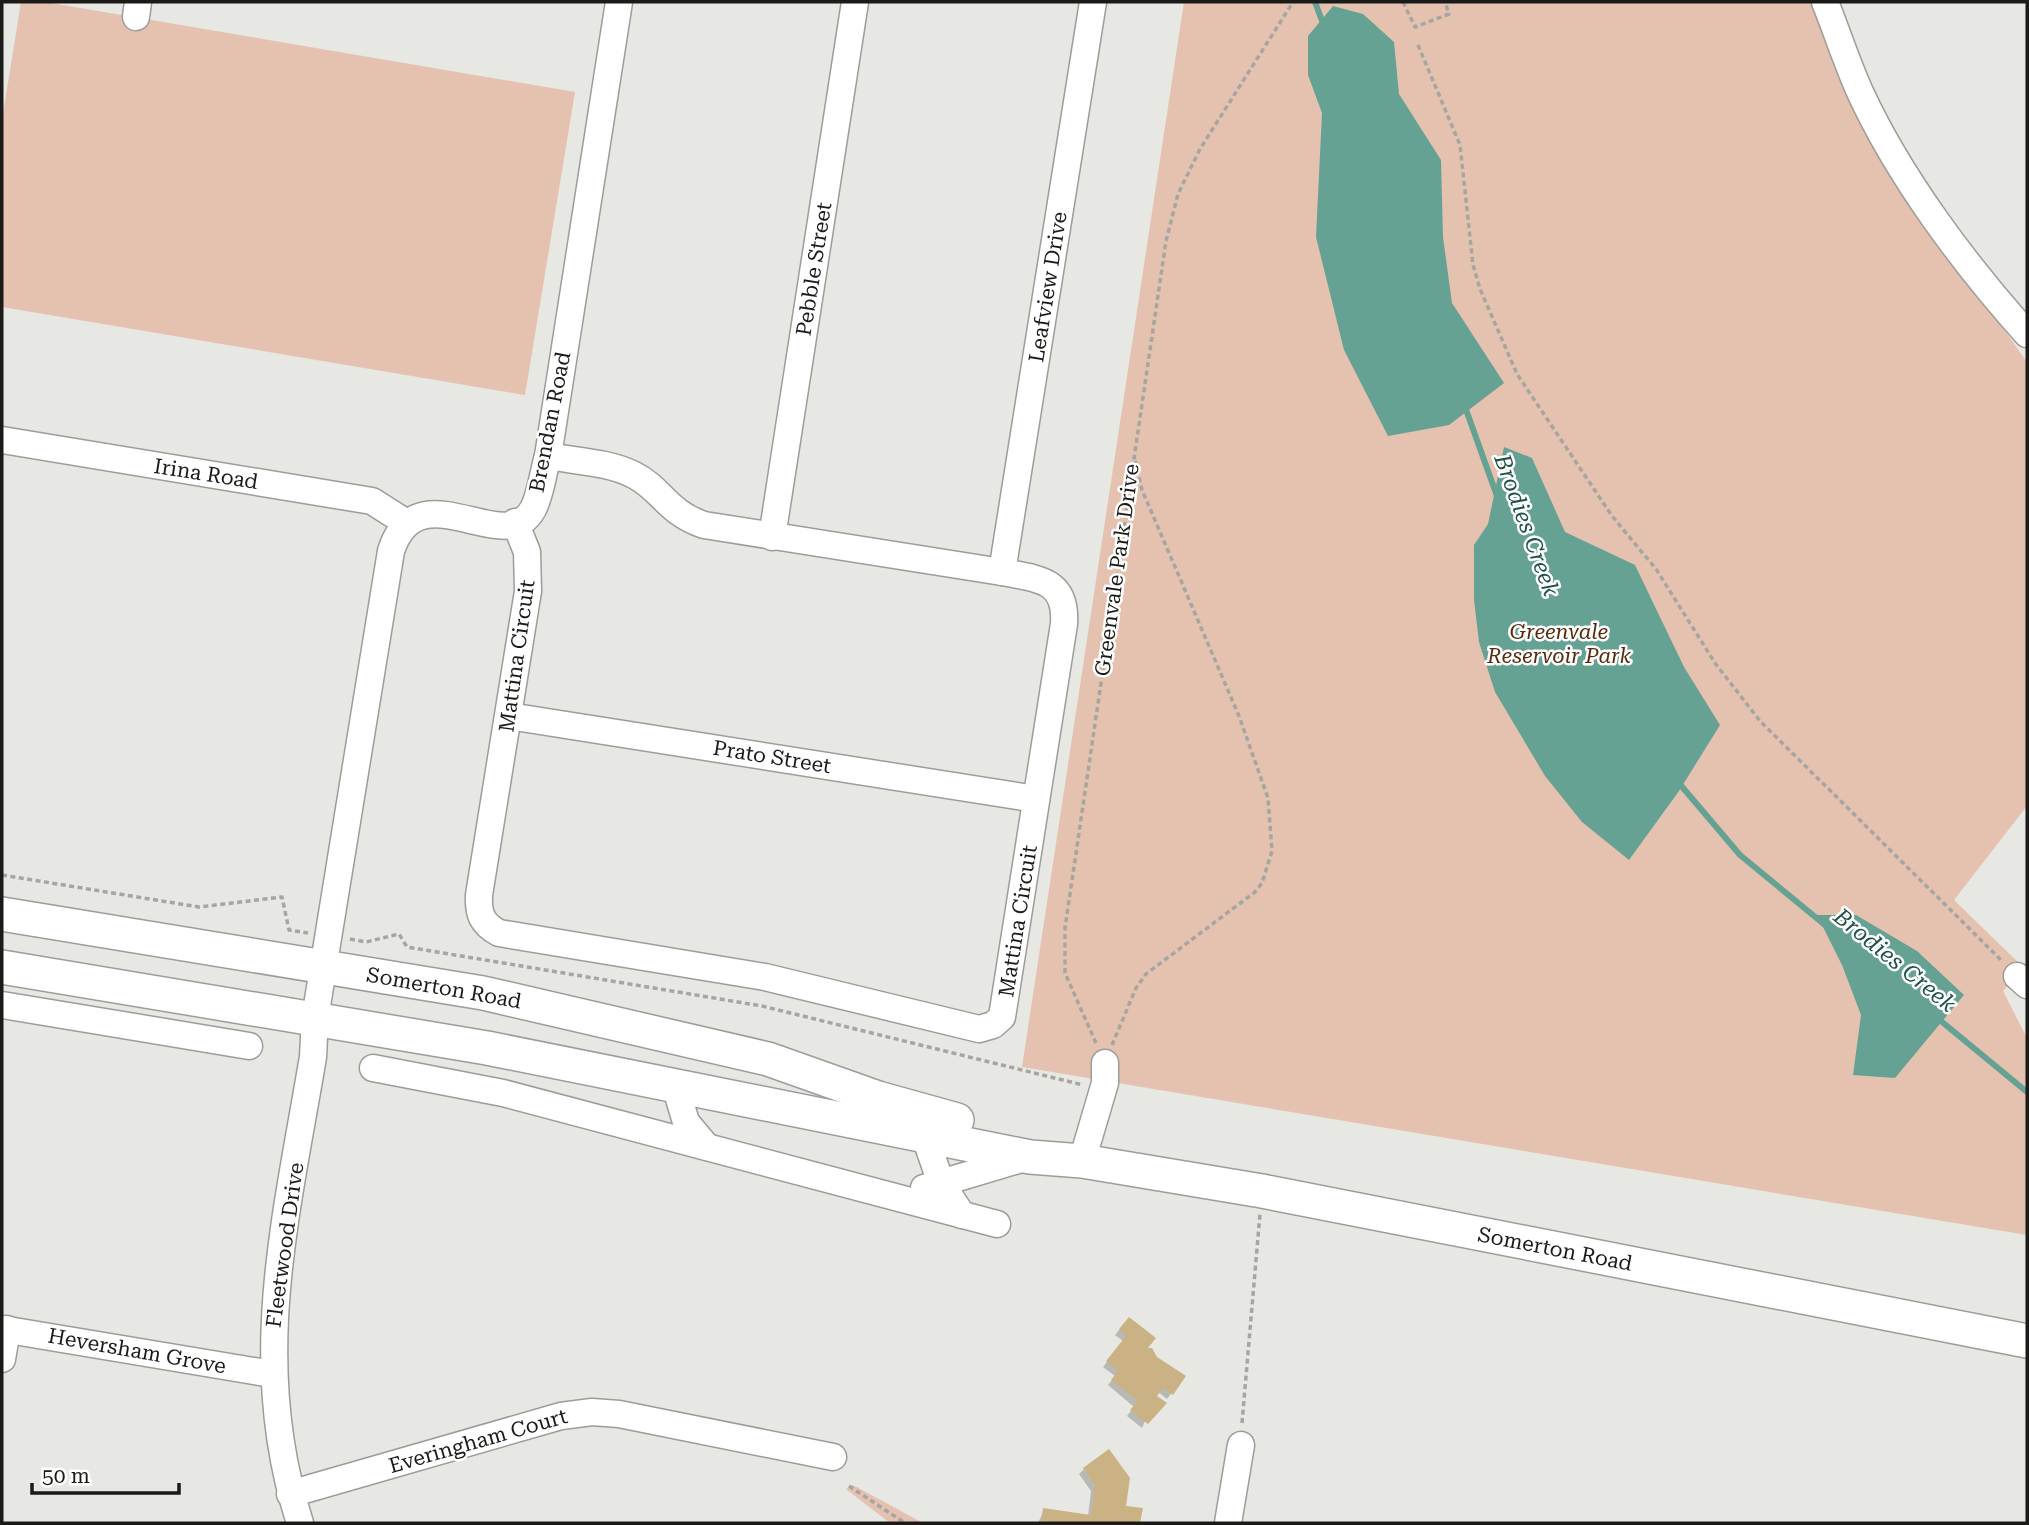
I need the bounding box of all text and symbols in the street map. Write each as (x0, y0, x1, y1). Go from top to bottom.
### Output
street label: Pebble Street (792, 200, 836, 338)
street label: Leafview Drive (1024, 210, 1072, 364)
street label: Brendan Road (525, 349, 576, 494)
water label: Brodies Creek (1488, 450, 1565, 600)
street label: Irina Road (152, 454, 260, 494)
street label: Greenvale Park Drive (1090, 462, 1144, 678)
street label: Mattina Circuit (494, 578, 540, 734)
park label: Greenvale Reservoir Park (1486, 620, 1631, 668)
street label: Prato Street (711, 736, 833, 778)
street label: Mattina Circuit (994, 843, 1042, 999)
water label: Brodies Creek (1828, 902, 1961, 1018)
street label: Somerton Road (365, 963, 524, 1014)
street label: Fleetwood Drive (262, 1161, 308, 1329)
street label: Somerton Road (1476, 1222, 1635, 1276)
street label: Heversham Grove (46, 1324, 228, 1378)
street label: Everingham Court (386, 1404, 570, 1478)
scale bar (32, 1452, 178, 1496)
text: 50 m (42, 1464, 90, 1488)

